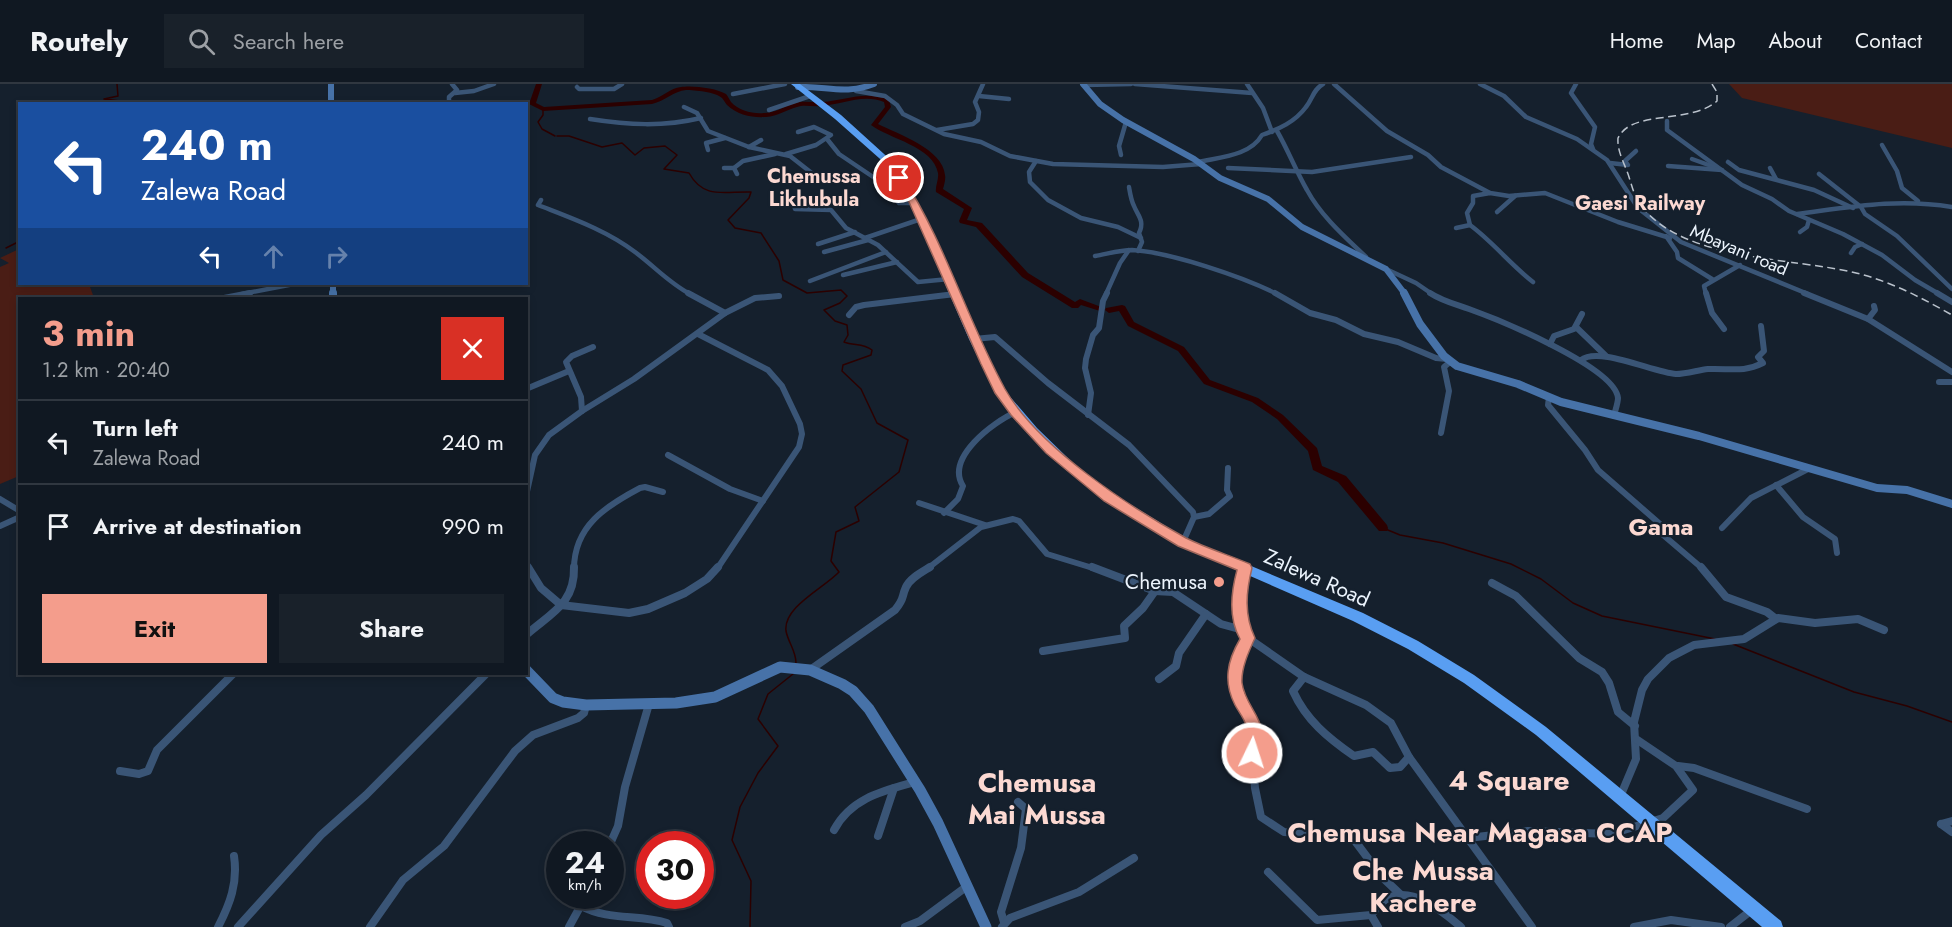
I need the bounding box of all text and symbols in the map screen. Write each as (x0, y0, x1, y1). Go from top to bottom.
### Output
search box (164, 14, 584, 68)
text: Routely (30, 21, 128, 62)
icon: search (185, 25, 218, 58)
text: Search here (233, 25, 344, 57)
text: Home (1610, 26, 1663, 56)
text: Map (1696, 26, 1736, 56)
text: About (1769, 26, 1822, 56)
text: Contact (1855, 26, 1922, 56)
text: 240 m (141, 115, 273, 176)
icon: left (42, 126, 120, 204)
pin (873, 152, 924, 203)
icon: arrive (882, 161, 915, 194)
district label: Chemussa Likhubula (767, 162, 861, 214)
text: Zalewa Road (141, 171, 286, 210)
district label: Gaesi Railway (1575, 189, 1706, 218)
street label: Mbayani road (1686, 218, 1792, 282)
icon: left (194, 240, 227, 273)
icon: ahead (257, 240, 290, 273)
icon: right (320, 240, 353, 273)
text: 3 min (42, 307, 135, 359)
button: close (441, 317, 504, 380)
text: 1.2 km · 20:40 (42, 356, 170, 385)
text: Turn left (93, 412, 178, 444)
icon: left (42, 426, 75, 459)
text: 240 m (442, 426, 504, 458)
text: Zalewa Road (93, 444, 200, 473)
district label: Gama (1628, 509, 1694, 544)
icon: arrive (42, 510, 75, 543)
text: Arrive at destination (93, 510, 302, 542)
text: 990 m (442, 510, 504, 542)
street label: Zalewa Road (1259, 541, 1375, 615)
place label: Chemusa (1125, 567, 1207, 597)
marker: Chemusa (1212, 575, 1226, 589)
button: Exit (42, 594, 267, 663)
button: Share (279, 594, 504, 663)
position arrow (1220, 721, 1284, 785)
district label: 4 Square (1448, 760, 1570, 801)
district label: Chemusa Mai Mussa (968, 762, 1106, 835)
district label: Chemusa Near Magasa CCAP (1287, 812, 1673, 853)
speed limit sign: 30 (636, 831, 714, 909)
text: 24 (565, 841, 605, 884)
district label: Che Mussa Kachere (1352, 850, 1494, 923)
text: km/h (568, 874, 602, 896)

